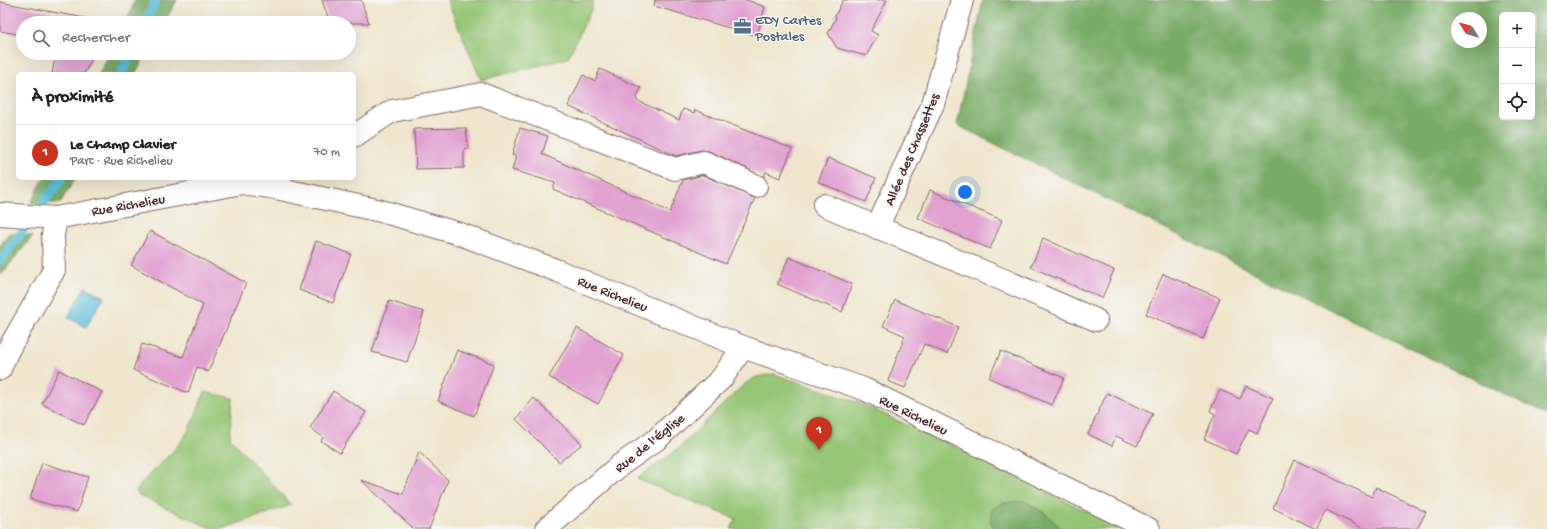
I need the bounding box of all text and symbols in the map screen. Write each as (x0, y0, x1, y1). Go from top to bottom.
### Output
north arrow (1451, 12, 1487, 48)
map controls (1499, 12, 1535, 120)
button: + (1499, 12, 1535, 48)
place label: EDY Cartes Postales (754, 13, 822, 46)
search box (16, 16, 356, 60)
office icon: EDY Cartes Postales (732, 17, 752, 37)
icon: search (30, 27, 52, 49)
text: Rechercher (62, 29, 130, 47)
button: − (1499, 48, 1535, 84)
button: locate (1499, 84, 1535, 120)
text: À proximité (32, 88, 113, 108)
street label: Allée des Chassettes (882, 91, 945, 209)
text: Le Champ Clavier (70, 136, 176, 154)
text: 1 (42, 145, 48, 160)
text: 70 m (314, 145, 340, 160)
text: Parc · Rue Richelieu (70, 154, 173, 169)
your location (955, 182, 975, 202)
street label: Rue Richelieu (90, 192, 167, 221)
street label: Rue Richelieu (574, 274, 650, 317)
street label: Rue Richelieu (876, 392, 950, 440)
street label: Rue de l'Église (612, 410, 690, 477)
pin: 1 (806, 417, 832, 450)

